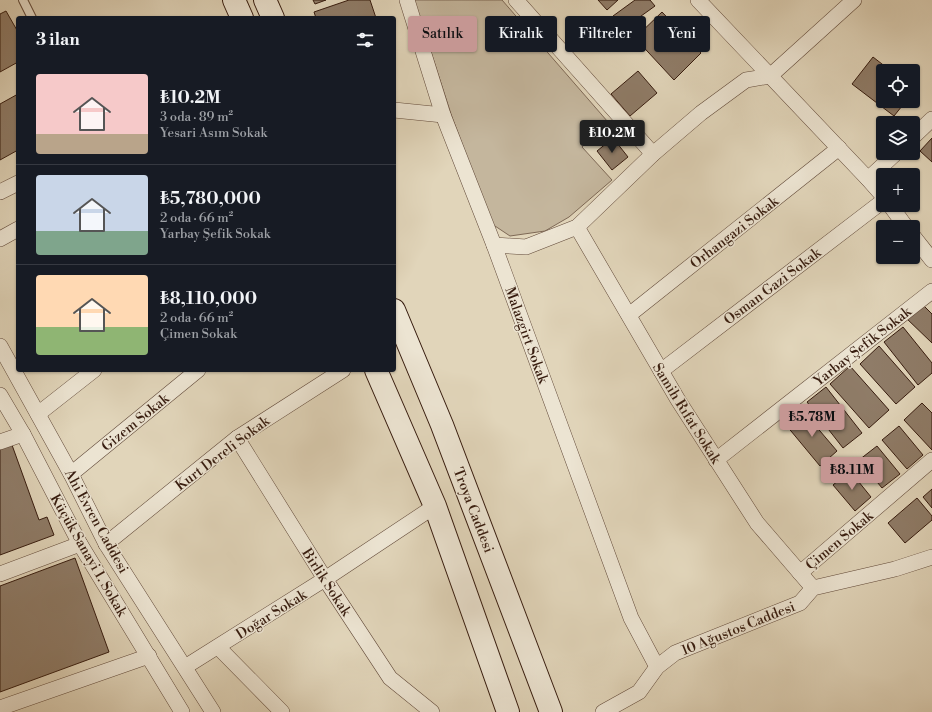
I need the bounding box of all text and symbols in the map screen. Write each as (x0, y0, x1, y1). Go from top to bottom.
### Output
chip: Satılık (408, 16, 477, 52)
chip: Kiralık (485, 16, 557, 52)
chip: Filtreler (565, 16, 646, 52)
chip: Yeni (654, 16, 710, 52)
text: 3 ilan (36, 29, 80, 51)
icon: filters (354, 29, 376, 51)
map controls (876, 64, 920, 264)
button: locate (876, 64, 920, 108)
text: ₺10.2M (160, 87, 221, 109)
icon: home (68, 90, 116, 138)
text: 3 oda · 89 m² (160, 109, 233, 125)
button: layers (876, 116, 920, 160)
pin: ₺10.2M (579, 120, 645, 154)
text: Yesari Asım Sokak (160, 125, 267, 141)
text: ₺10.2M (589, 125, 635, 141)
button: + (876, 168, 920, 212)
text: ₺5,780,000 (160, 188, 261, 210)
icon: home (68, 191, 116, 239)
street label: Orhangazi Sokak (687, 192, 783, 273)
text: 2 oda · 66 m² (160, 210, 233, 226)
button: − (876, 220, 920, 264)
text: Yarbay Şefik Sokak (160, 226, 271, 242)
street label: Osman Gazi Sokak (720, 244, 825, 329)
street label: Malazgirt Sokak (500, 285, 552, 387)
text: ₺8,110,000 (160, 288, 257, 310)
icon: home (68, 291, 116, 339)
street label: Yarbay Şefik Sokak (809, 303, 916, 391)
text: 2 oda · 66 m² (160, 310, 233, 326)
text: Çimen Sokak (160, 326, 237, 342)
street label: Samih Rıfat Sokak (648, 360, 725, 468)
street label: Gizem Sokak (98, 390, 174, 456)
pin: ₺5.78M (779, 404, 845, 438)
text: ₺5.78M (789, 409, 835, 425)
street label: Kurt Dereli Sokak (172, 412, 274, 495)
pin: ₺8.11M (819, 457, 885, 491)
text: ₺8.11M (830, 462, 874, 478)
street label: Ahi Evren Caddesi (60, 465, 132, 577)
street label: Troya Caddesi (449, 465, 498, 556)
street label: Küçük Sanayi 1. Sokak (46, 491, 131, 621)
street label: Çimen Sokak (802, 507, 878, 574)
street label: Birlik Sokak (297, 544, 355, 620)
street label: Doğar Sokak (233, 586, 311, 644)
street label: 10 Ağustos Caddesi (679, 598, 798, 660)

